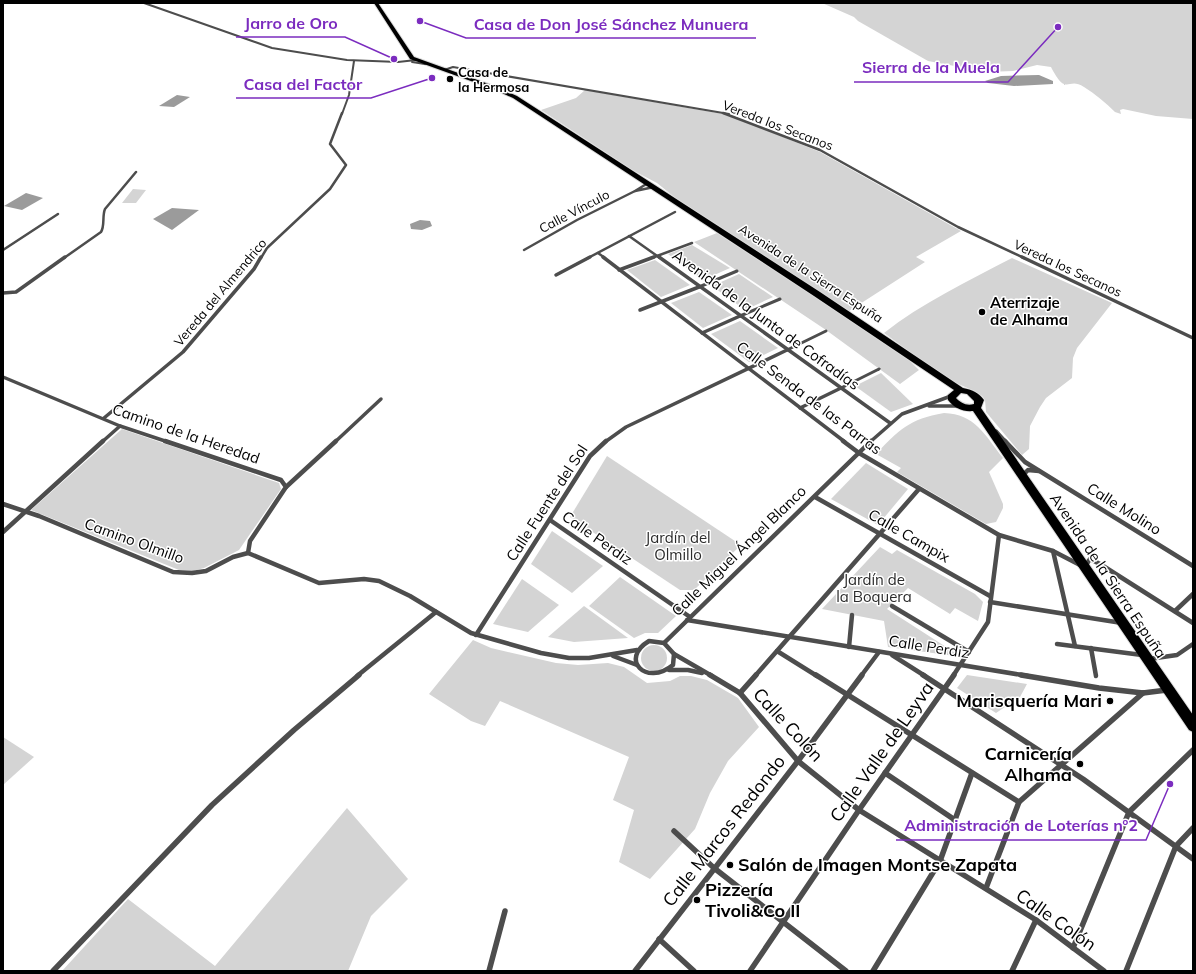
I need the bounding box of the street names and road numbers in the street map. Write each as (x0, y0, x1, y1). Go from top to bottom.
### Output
street label: Vereda los Secanos (720, 97, 836, 153)
street label: Calle Vínculo (536, 186, 612, 236)
street label: Avenida de la Sierra Espuña (736, 220, 886, 326)
street label: Vereda del Almendrico (170, 235, 270, 349)
street label: Vereda los Secanos (1011, 236, 1125, 300)
street label: Avenida de la Junta de Cofradías (669, 245, 864, 394)
street label: Calle Senda de las Parras (733, 337, 886, 458)
street label: Camino de la Heredad (110, 399, 262, 468)
street label: Calle Fuente del Sol (502, 441, 591, 565)
street label: Calle Molino (1084, 478, 1165, 539)
street label: Calle Miguel Ángel Blanco (667, 481, 810, 620)
street label: Avenida de la Sierra Espuña (1046, 490, 1171, 662)
street label: Calle Campix (865, 505, 953, 567)
street label: Calle Perdiz (558, 506, 636, 569)
street label: Camino Olmillo (82, 514, 187, 567)
street label: Calle Perdiz (887, 631, 971, 662)
street label: Calle Valle de Leyva (825, 677, 939, 826)
street label: Calle Colón (748, 683, 828, 766)
street label: Calle Marcos Redondo (657, 750, 790, 911)
street label: Calle Colón (1012, 884, 1101, 956)

